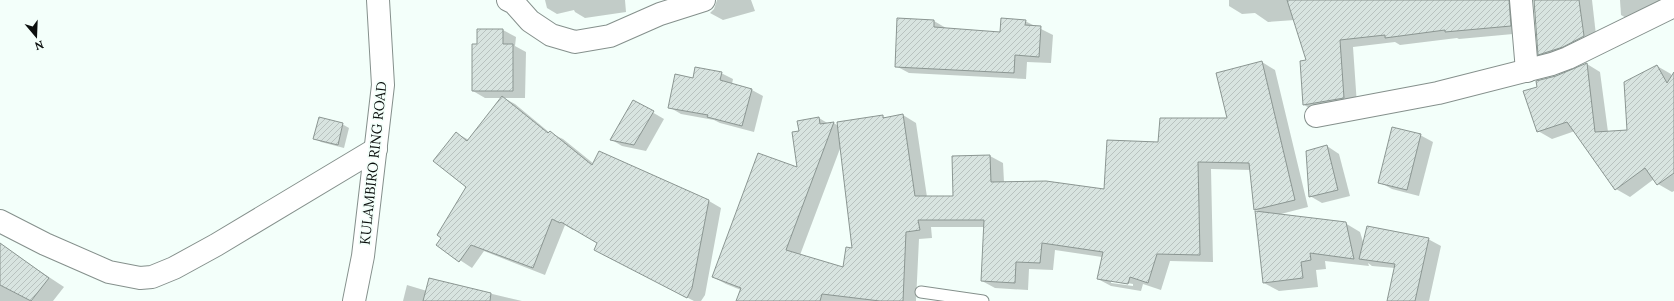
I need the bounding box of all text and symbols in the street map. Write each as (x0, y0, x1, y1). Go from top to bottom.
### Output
north arrow (16, 16, 56, 56)
text: N (32, 37, 46, 54)
street label: KULAMBIRO RING ROAD (355, 80, 391, 246)

